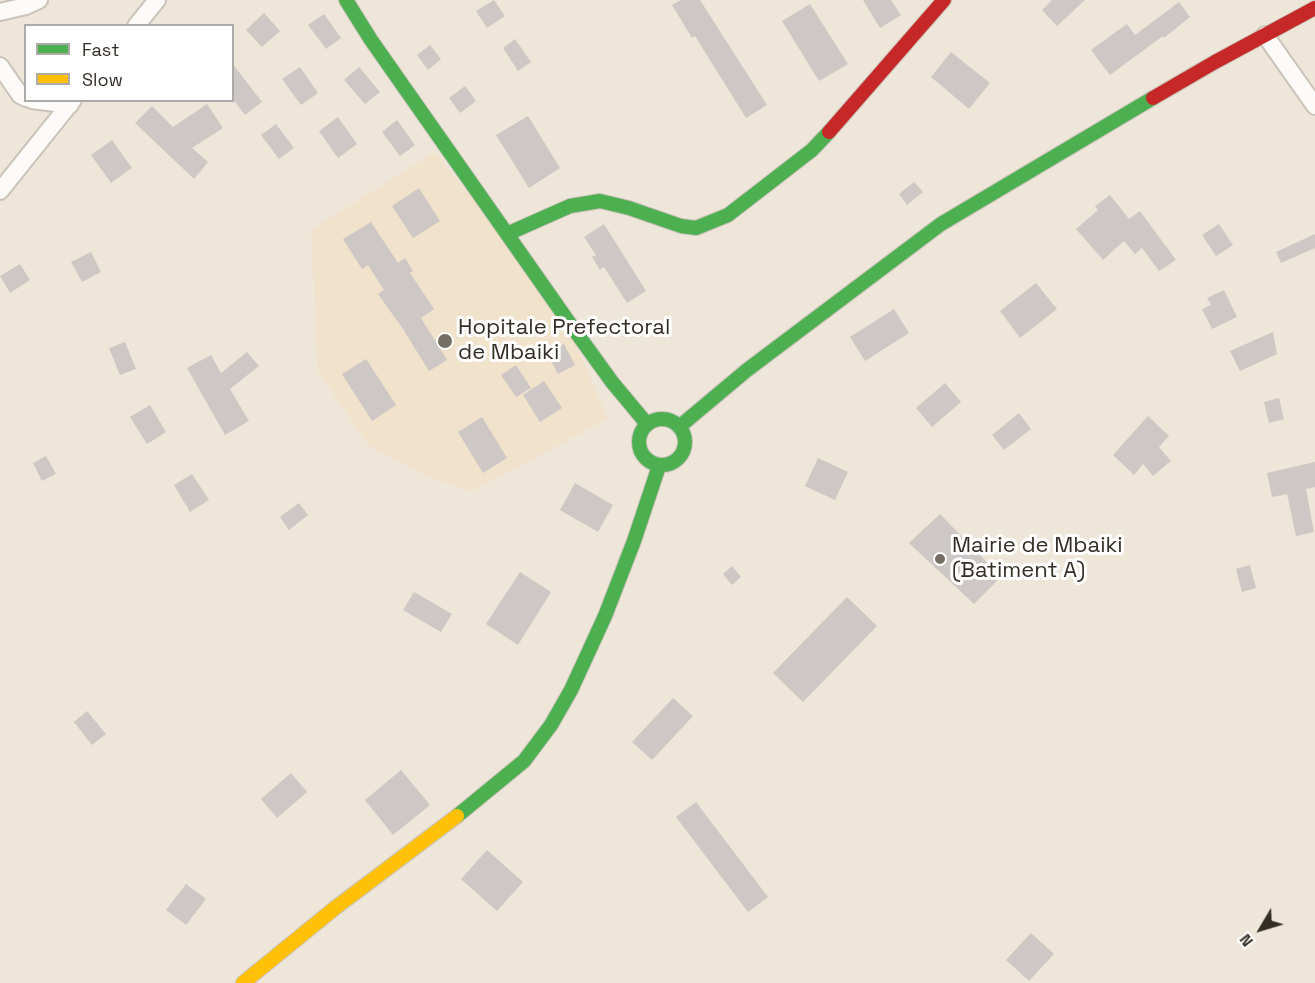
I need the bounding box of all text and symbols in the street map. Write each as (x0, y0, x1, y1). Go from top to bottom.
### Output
legend (24, 24, 234, 102)
text: Fast (82, 38, 119, 61)
text: Slow (82, 68, 123, 91)
place label: Hopitale Prefectoral de Mbaiki (458, 315, 670, 366)
marker: Hopitale Prefectoral de Mbaiki (436, 332, 454, 350)
place label: Mairie de Mbaiki (Batiment A) (952, 533, 1123, 584)
marker: Mairie de Mbaiki (Batiment A) (933, 552, 947, 566)
north arrow (1231, 899, 1291, 959)
text: N (1235, 930, 1258, 951)

